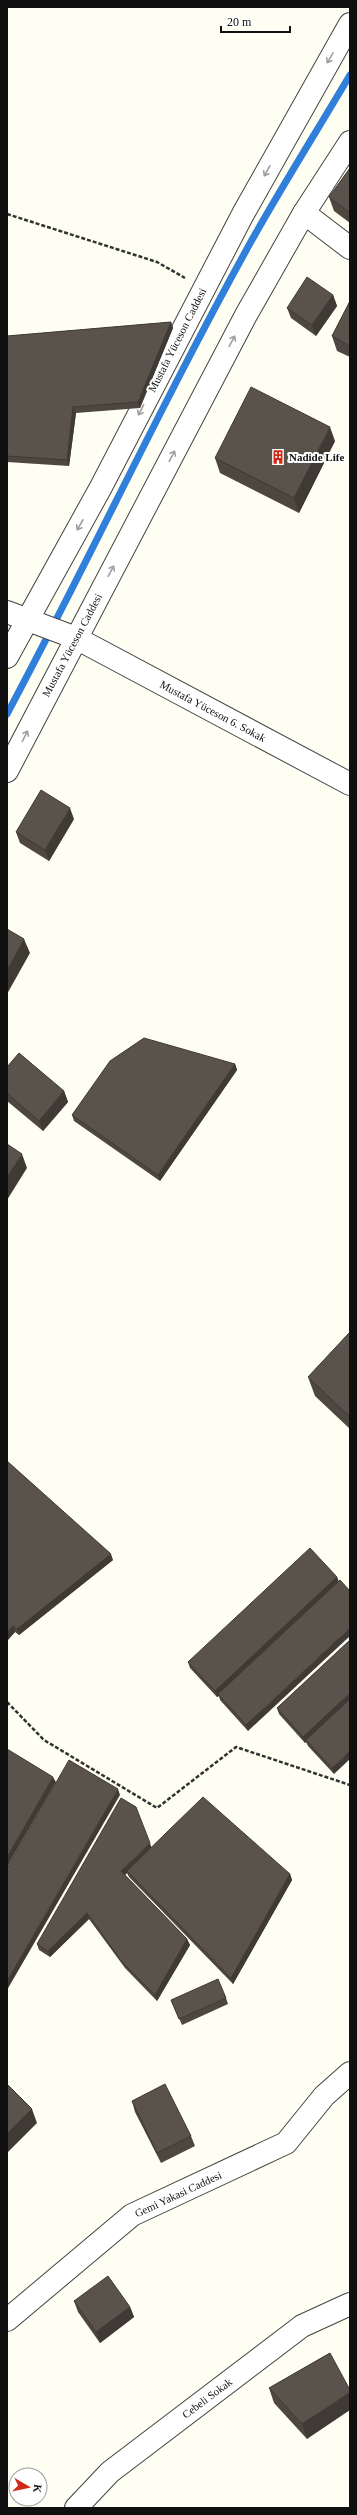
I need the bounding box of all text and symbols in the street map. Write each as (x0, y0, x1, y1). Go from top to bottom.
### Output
scale bar (221, 8, 290, 34)
text: 20 m (227, 15, 252, 29)
one-way arrow (326, 52, 334, 64)
one-way arrow (262, 165, 270, 177)
street label: Mustafa Yüceson Caddesi (146, 286, 208, 394)
one-way arrow (229, 336, 237, 348)
one-way arrow (137, 404, 144, 416)
building icon: Nadide Life (270, 449, 286, 465)
one-way arrow (168, 451, 176, 463)
place label: Nadide Life (289, 451, 344, 463)
one-way arrow (76, 519, 84, 531)
one-way arrow (108, 565, 115, 577)
street label: Mustafa Yüceson Caddesi (40, 591, 104, 699)
street label: Mustafa Yüceson 6. Sokak (158, 678, 268, 744)
one-way arrow (22, 730, 29, 742)
street label: Gemi Yakasi Caddesi (133, 2169, 223, 2219)
street label: Cebeli Sokak (180, 2375, 235, 2421)
north arrow (8, 2467, 48, 2507)
text: K (31, 2483, 44, 2494)

